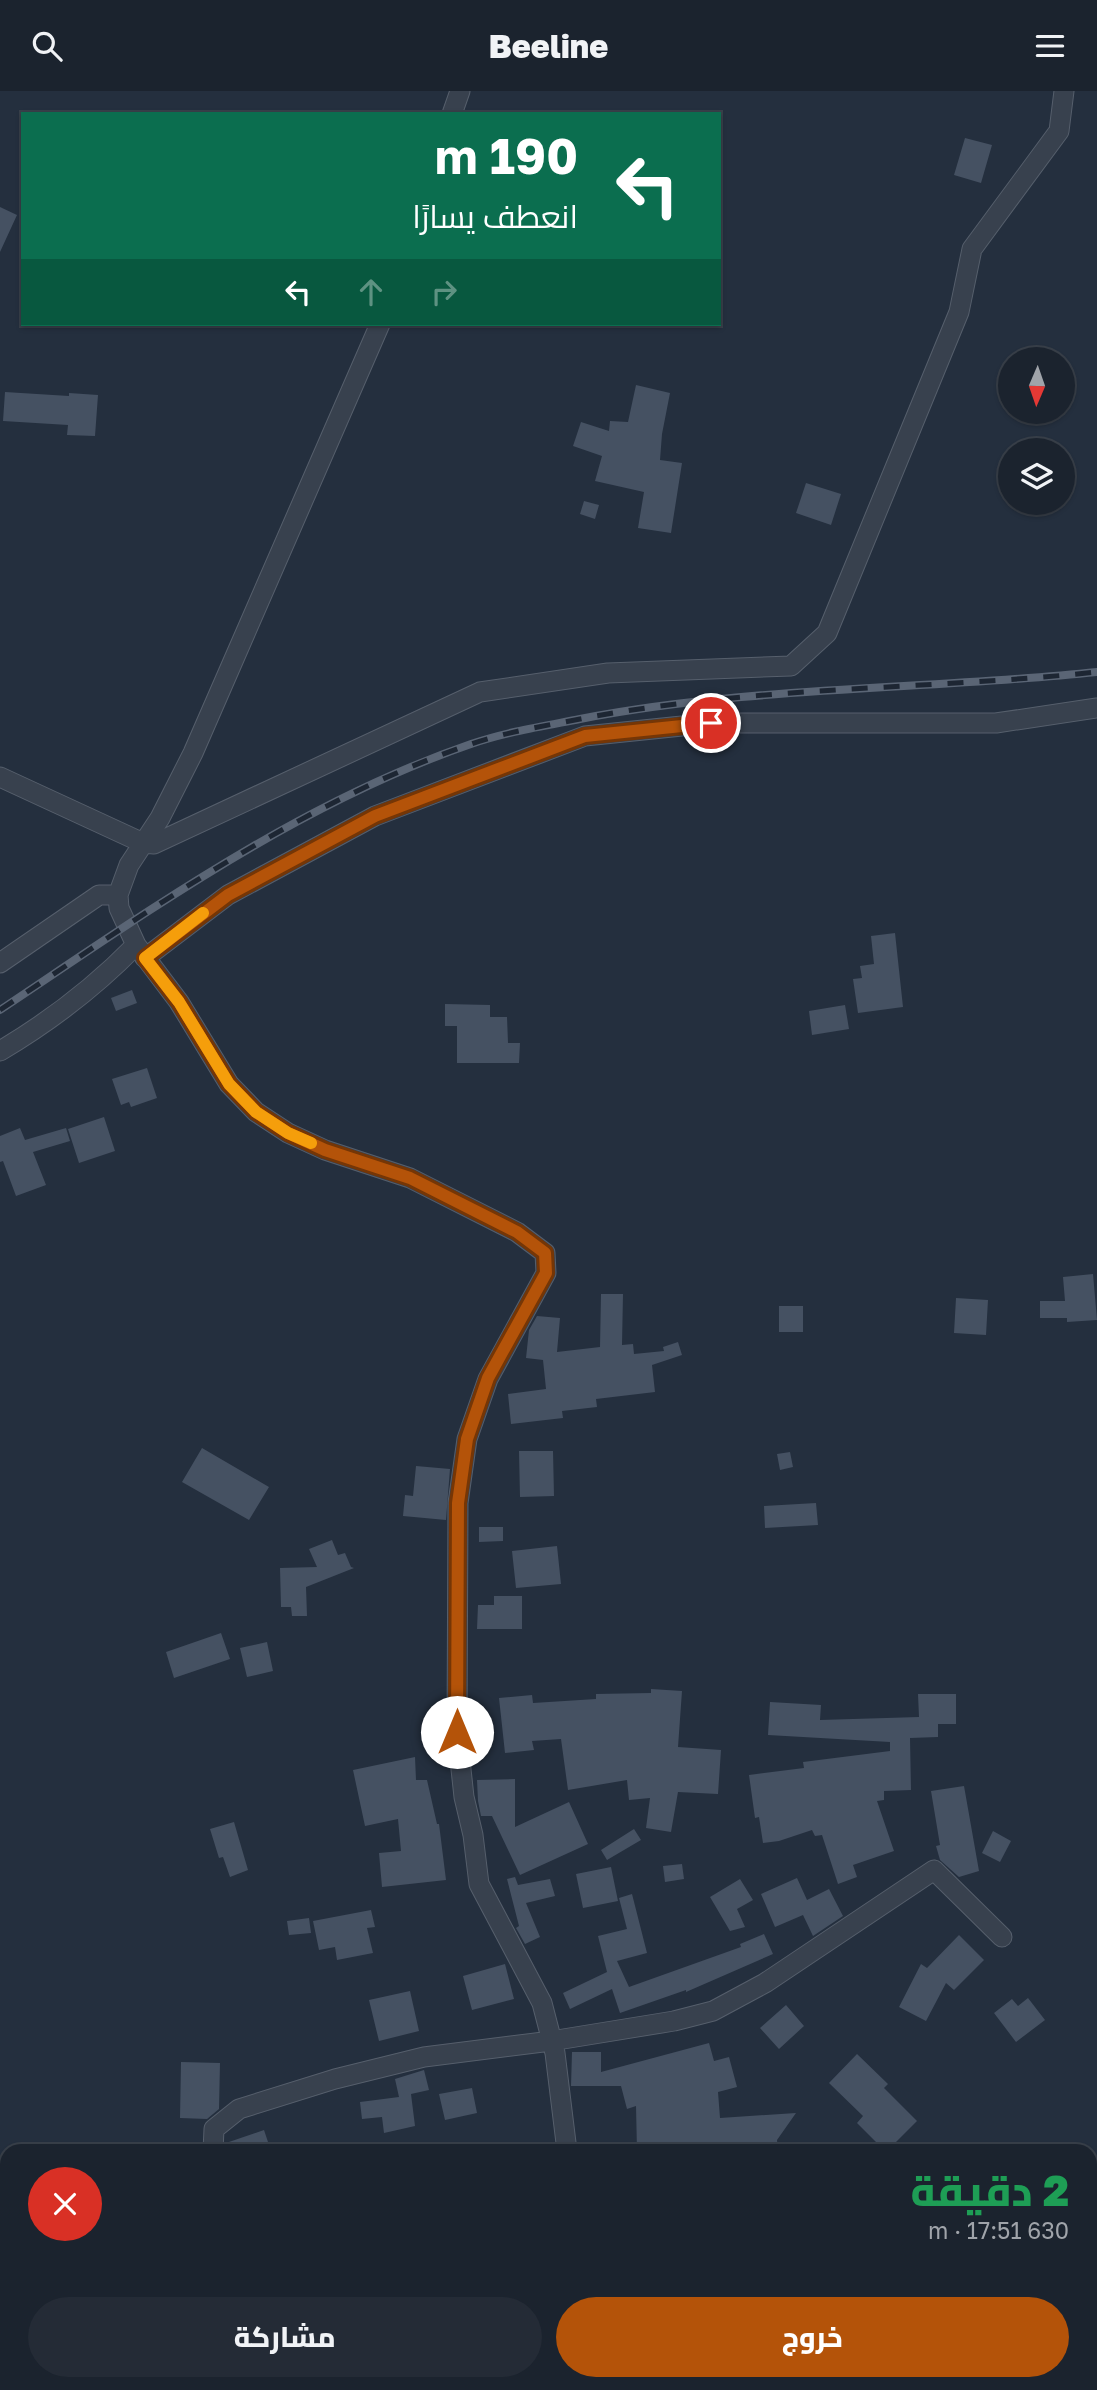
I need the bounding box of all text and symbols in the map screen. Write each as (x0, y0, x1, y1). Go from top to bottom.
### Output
icon: search (28, 27, 66, 65)
text: Beeline (489, 27, 608, 65)
icon: menu (1031, 27, 1069, 65)
text: 190 m (435, 126, 578, 185)
icon: left (602, 140, 693, 231)
text: انعطف يسارًا (412, 197, 578, 235)
icon: left (279, 273, 317, 311)
icon: ahead (352, 273, 390, 311)
icon: right (425, 273, 463, 311)
north arrow (998, 347, 1074, 423)
map controls (998, 347, 1075, 515)
button: layers (998, 438, 1075, 515)
pin (681, 693, 741, 753)
icon: arrive (692, 704, 730, 742)
position arrow (420, 1695, 494, 1769)
text: 2 دقيقة (910, 2165, 1069, 2215)
button: close (28, 2167, 102, 2241)
text: 630 m · 17:51 (928, 2216, 1069, 2244)
button: مشاركة (28, 2297, 542, 2377)
button: خروج (556, 2297, 1069, 2377)

